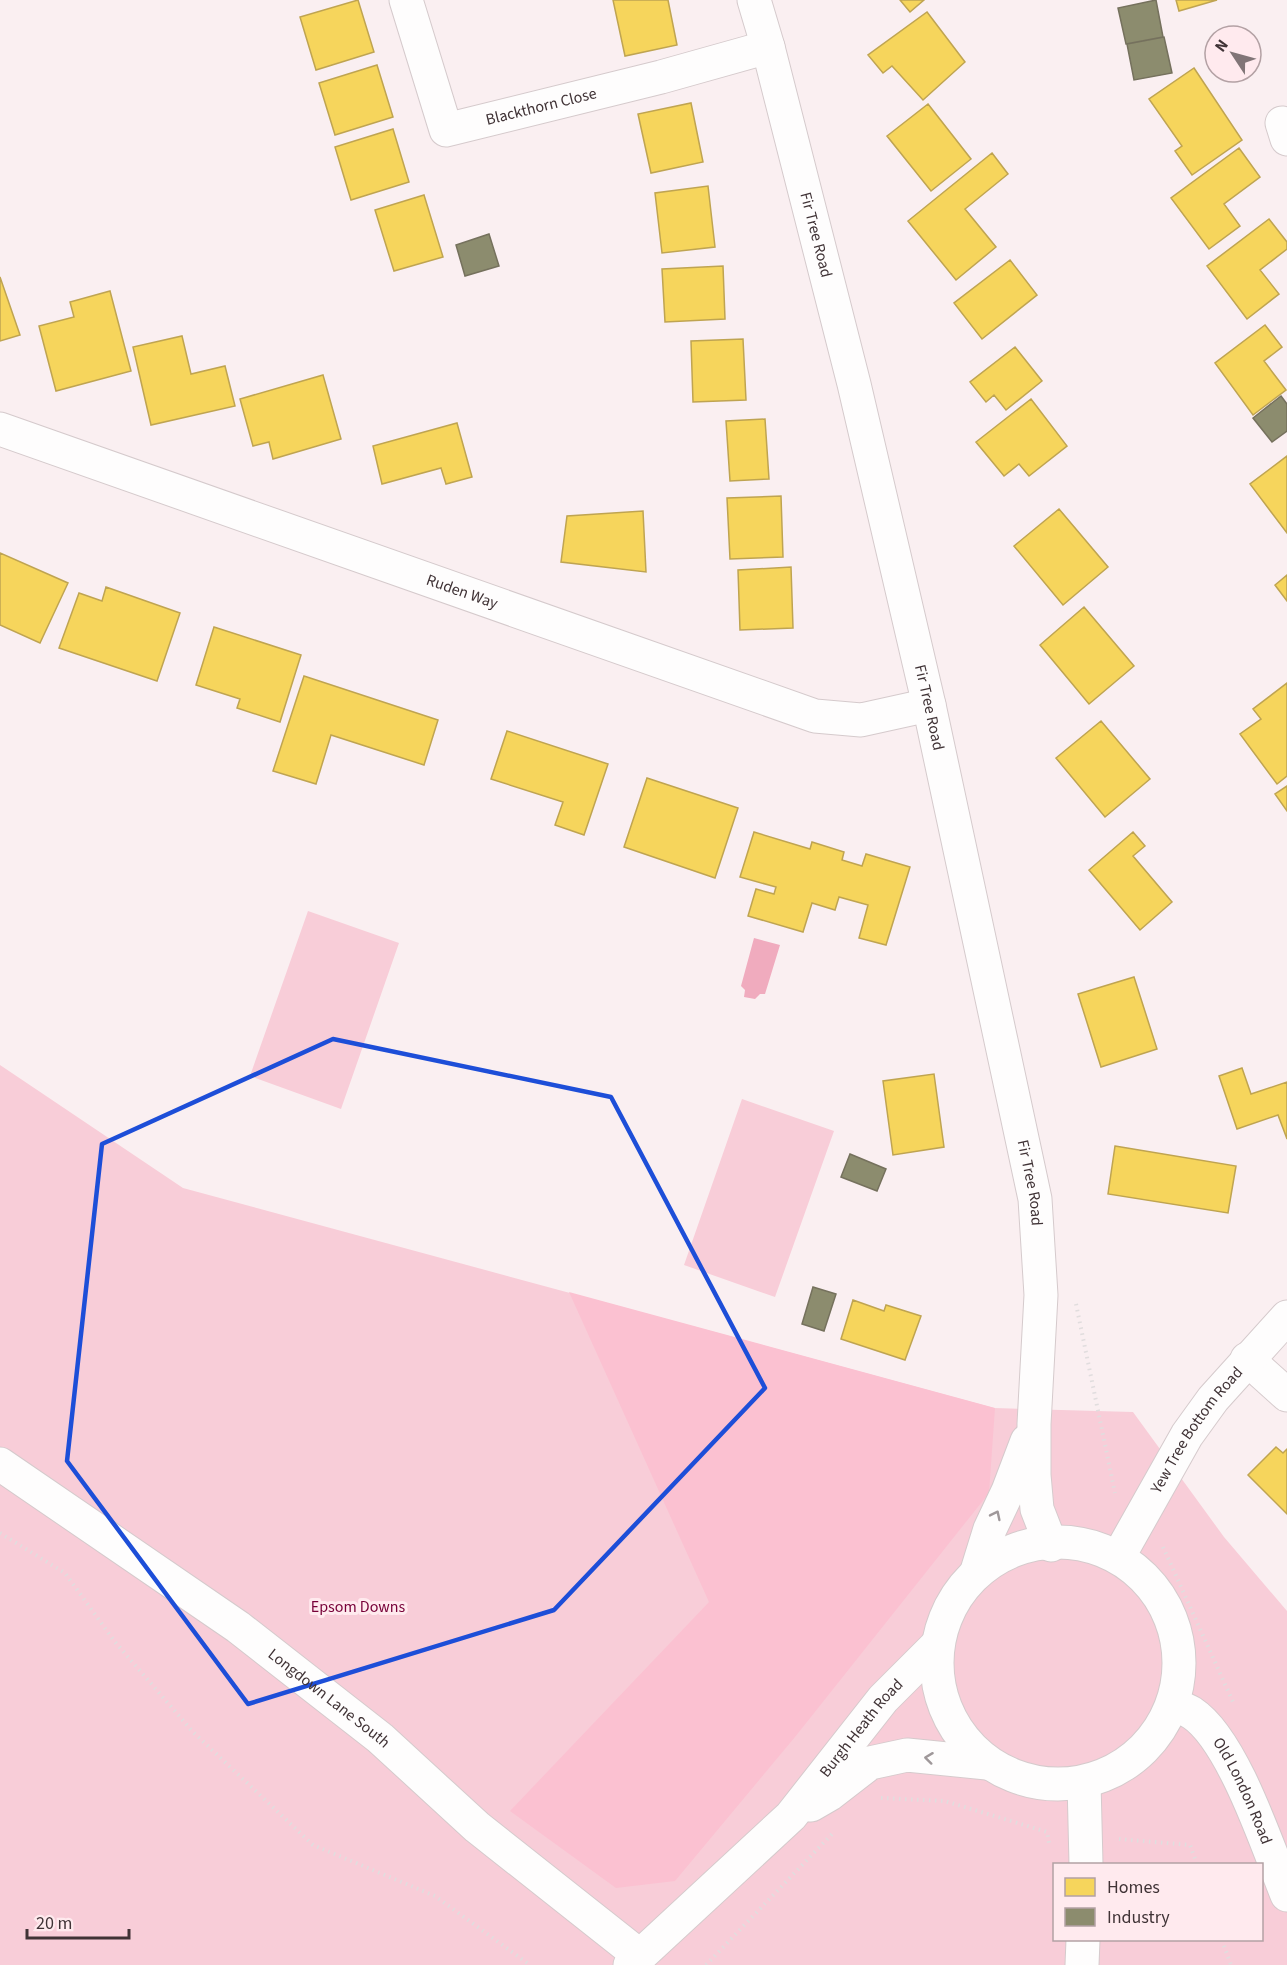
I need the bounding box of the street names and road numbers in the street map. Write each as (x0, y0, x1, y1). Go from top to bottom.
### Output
street label: Blackthorn Close (483, 82, 599, 131)
street label: Fir Tree Road (795, 190, 837, 280)
street label: Ruden Way (423, 569, 501, 615)
street label: Fir Tree Road (909, 662, 949, 752)
street label: Fir Tree Road (1012, 1138, 1048, 1227)
street label: Yew Tree Bottom Road (1145, 1362, 1248, 1498)
street label: Longdown Lane South (263, 1643, 395, 1753)
street label: Burgh Heath Road (814, 1674, 908, 1782)
street label: Old London Road (1208, 1733, 1277, 1847)

